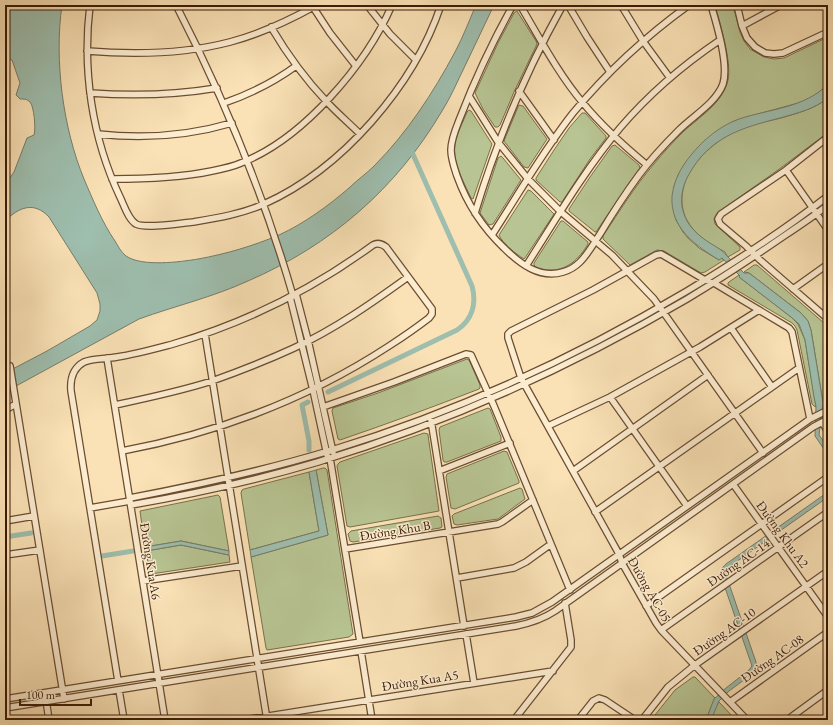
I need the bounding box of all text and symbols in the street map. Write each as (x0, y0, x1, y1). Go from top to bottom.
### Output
street label: Đường Khu A2 (752, 497, 813, 572)
street label: Đường Khu B (358, 516, 432, 544)
street label: Đường Kua A6 (136, 521, 165, 601)
street label: Đường AC-14 (704, 534, 774, 590)
street label: Đường AC-05 (624, 554, 675, 625)
street label: Đường AC-10 (690, 604, 759, 659)
street label: Đường AC-08 (738, 631, 807, 686)
street label: Đường Kua A5 (380, 666, 460, 695)
scale bar (20, 681, 91, 707)
text: 100 m (26, 687, 56, 703)

